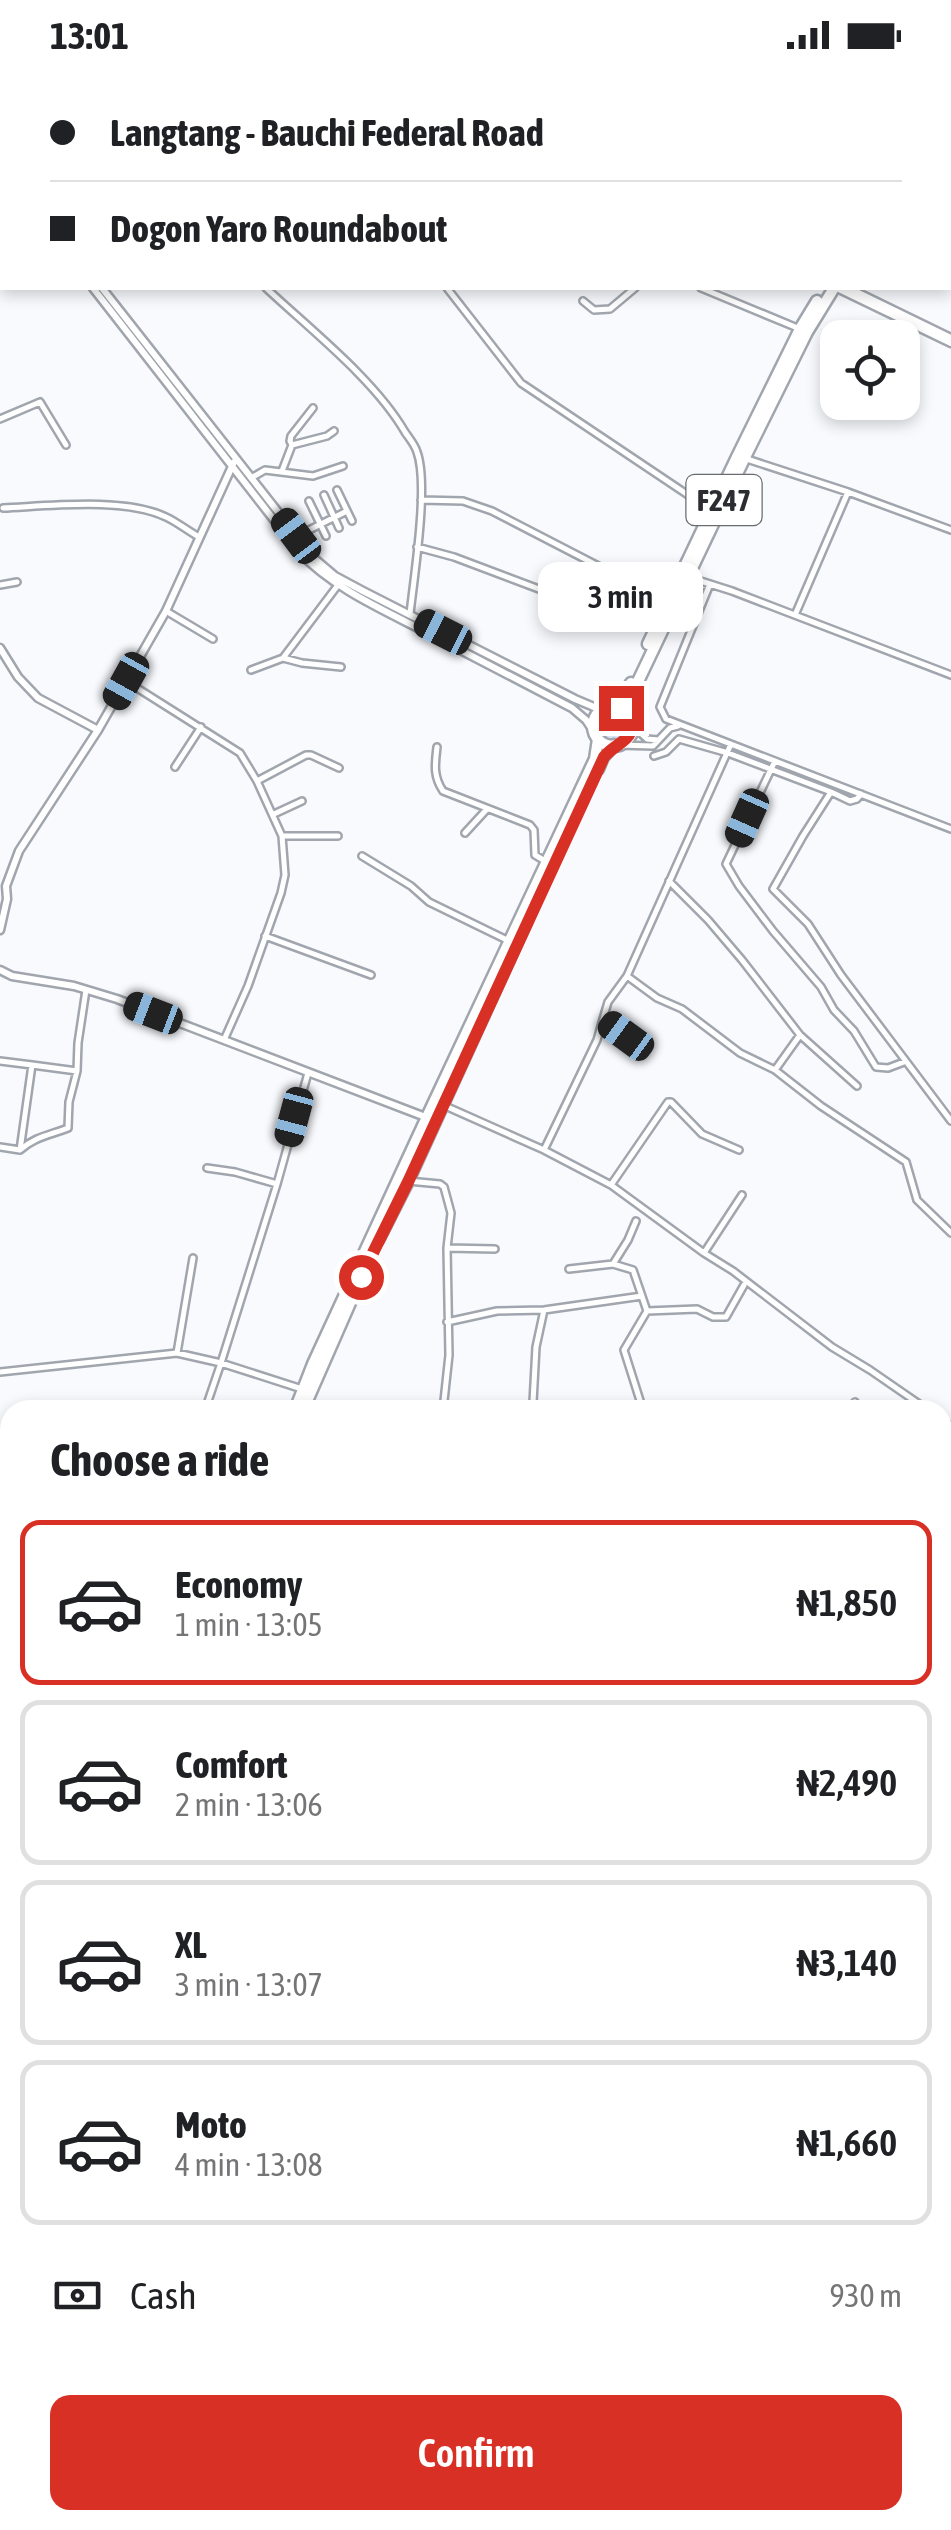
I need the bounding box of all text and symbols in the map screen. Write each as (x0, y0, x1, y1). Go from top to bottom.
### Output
text: 13:01 (50, 14, 129, 57)
text: Langtang - Bauchi Federal Road (110, 111, 544, 154)
text: Dogon Yaro Roundabout (110, 207, 447, 250)
map controls (820, 320, 920, 420)
button: locate (820, 320, 920, 420)
road number: F247 (686, 475, 762, 525)
car (266, 503, 326, 569)
callout: 3 min (538, 563, 704, 633)
text: 3 min (588, 578, 653, 615)
car (409, 605, 477, 659)
car (98, 647, 154, 715)
route end (599, 686, 644, 731)
car (721, 784, 773, 852)
car (120, 988, 186, 1038)
car (593, 1006, 659, 1066)
car (272, 1084, 316, 1150)
route start (339, 1255, 384, 1300)
text: Choose a ride (50, 1434, 269, 1486)
icon: car (55, 1558, 145, 1648)
text: Economy (175, 1563, 302, 1606)
text: ₦1,850 (796, 1581, 897, 1624)
text: 1 min · 13:05 (175, 1606, 322, 1643)
icon: car (55, 1738, 145, 1828)
text: Comfort (175, 1743, 287, 1786)
text: ₦2,490 (796, 1761, 897, 1804)
text: 2 min · 13:06 (175, 1786, 322, 1823)
icon: car (55, 1918, 145, 2008)
text: XL (175, 1923, 207, 1966)
text: ₦3,140 (796, 1941, 897, 1984)
text: 3 min · 13:07 (175, 1966, 322, 2003)
icon: car (55, 2098, 145, 2188)
text: Moto (175, 2103, 247, 2146)
text: ₦1,660 (796, 2121, 897, 2164)
text: 4 min · 13:08 (175, 2146, 322, 2183)
icon: cash (50, 2268, 105, 2323)
text: Cash (130, 2274, 197, 2317)
text: 930 m (829, 2277, 902, 2314)
button: Confirm (50, 2395, 902, 2510)

